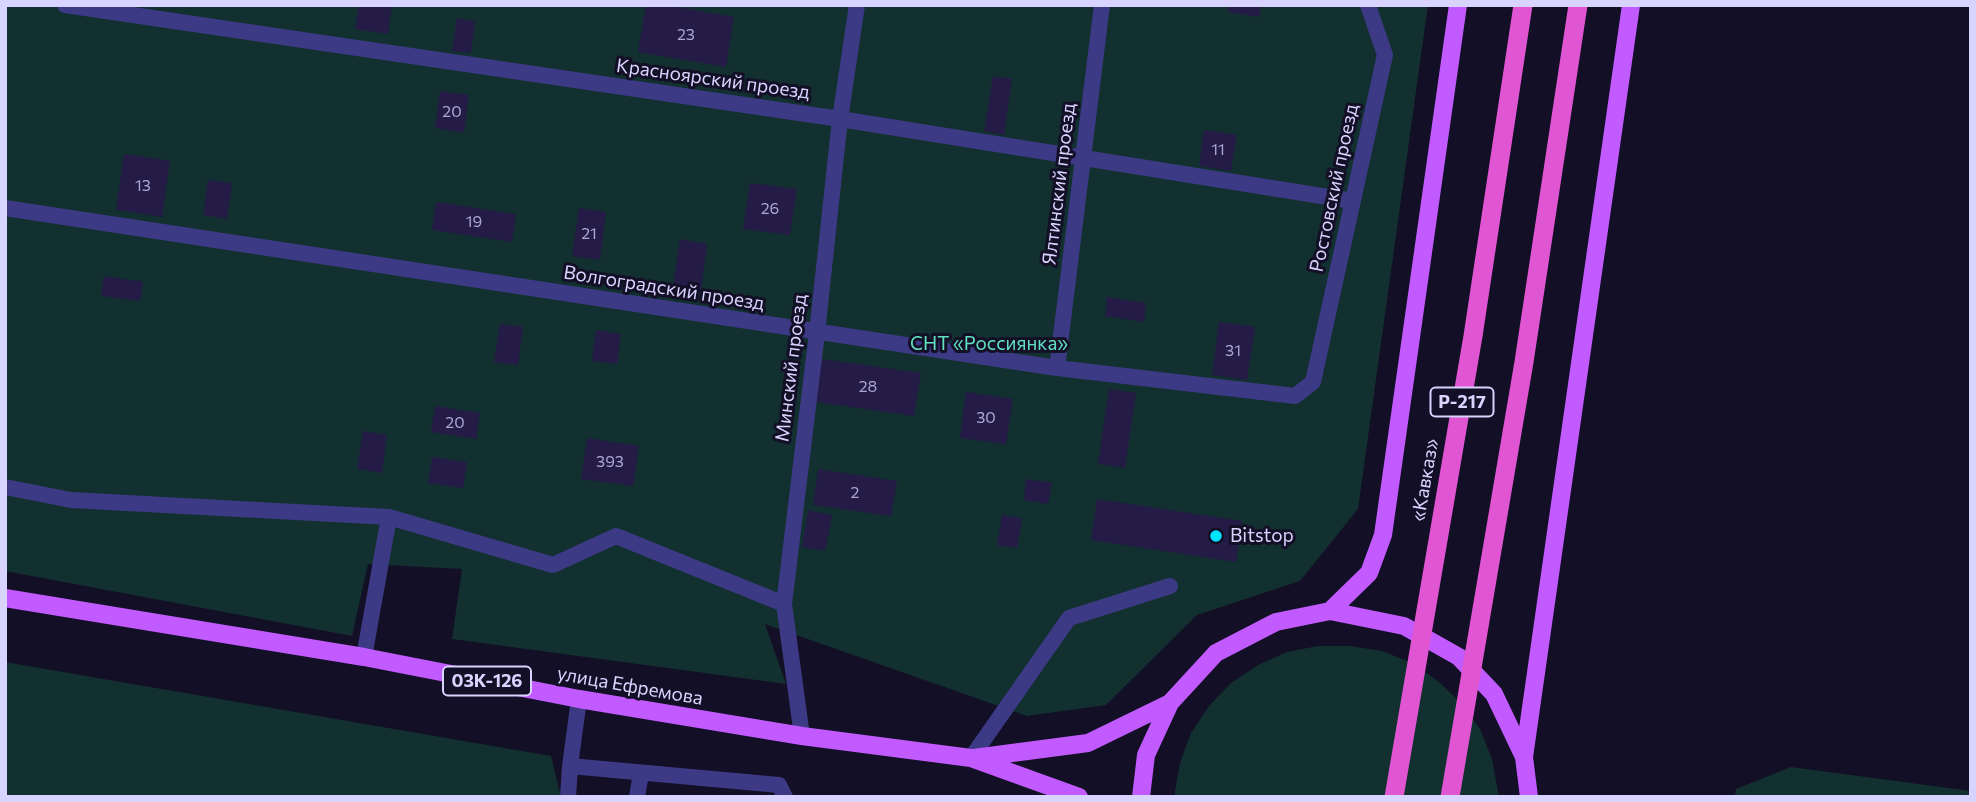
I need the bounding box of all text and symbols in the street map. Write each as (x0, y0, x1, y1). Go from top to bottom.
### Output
house number: 23 (677, 25, 695, 45)
street label: Красноярский проезд (615, 54, 811, 104)
house number: 20 (442, 102, 462, 122)
street label: Ялтинский проезд (1038, 102, 1080, 266)
street label: Ростовский проезд (1305, 102, 1363, 274)
house number: 11 (1211, 140, 1225, 160)
house number: 13 (135, 176, 151, 196)
house number: 26 (761, 199, 779, 219)
house number: 19 (466, 212, 482, 232)
house number: 21 (581, 224, 597, 244)
street label: Волгоградский проезд (562, 261, 766, 315)
street label: Минский проезд (771, 293, 811, 443)
park label: СНТ «Россиянка» (910, 333, 1068, 355)
house number: 31 (1225, 341, 1241, 361)
house number: 28 (859, 377, 877, 397)
road number: Р-217 (1430, 388, 1494, 416)
house number: 30 (976, 408, 996, 428)
house number: 20 (445, 413, 465, 433)
street label: «Кавказ» (1407, 437, 1443, 523)
house number: 393 (596, 452, 624, 472)
house number: 2 (851, 483, 859, 503)
place label: Bitstop (1230, 525, 1294, 547)
marker: Bitstop (1208, 528, 1224, 544)
street label: улица Ефремова (555, 662, 705, 710)
road number: 03К-126 (443, 666, 531, 696)

